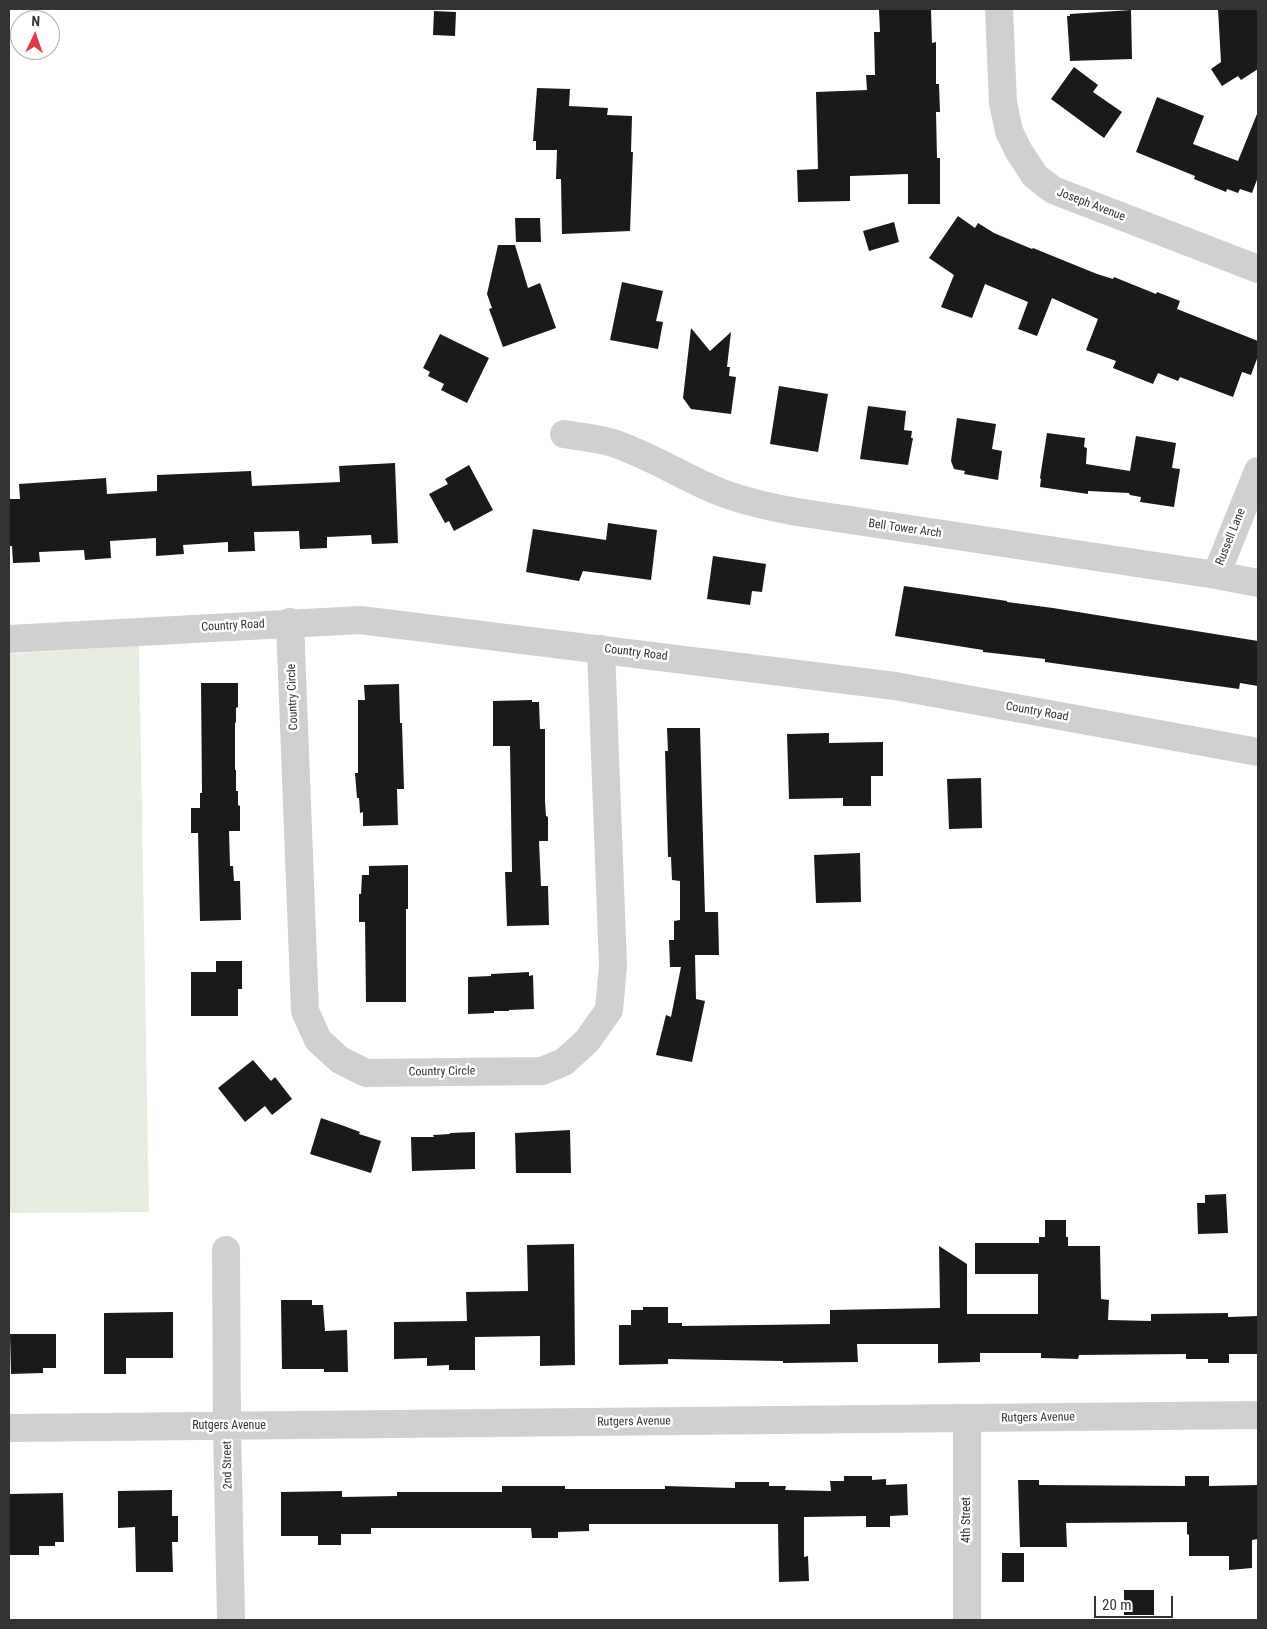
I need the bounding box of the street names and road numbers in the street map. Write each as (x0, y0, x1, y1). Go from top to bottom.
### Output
street label: Joseph Avenue (1055, 185, 1127, 225)
street label: Russell Lane (1213, 507, 1249, 567)
street label: Bell Tower Arch (867, 517, 943, 541)
street label: Country Road (201, 617, 265, 635)
street label: Country Road (604, 642, 668, 664)
street label: Country Circle (285, 664, 301, 730)
street label: Country Road (1004, 699, 1070, 725)
street label: Country Circle (409, 1064, 475, 1080)
street label: Rutgers Avenue (1001, 1410, 1075, 1426)
street label: Rutgers Avenue (597, 1414, 671, 1430)
street label: Rutgers Avenue (192, 1419, 266, 1433)
street label: 2nd Street (220, 1441, 236, 1489)
street label: 4th Street (960, 1497, 974, 1543)

